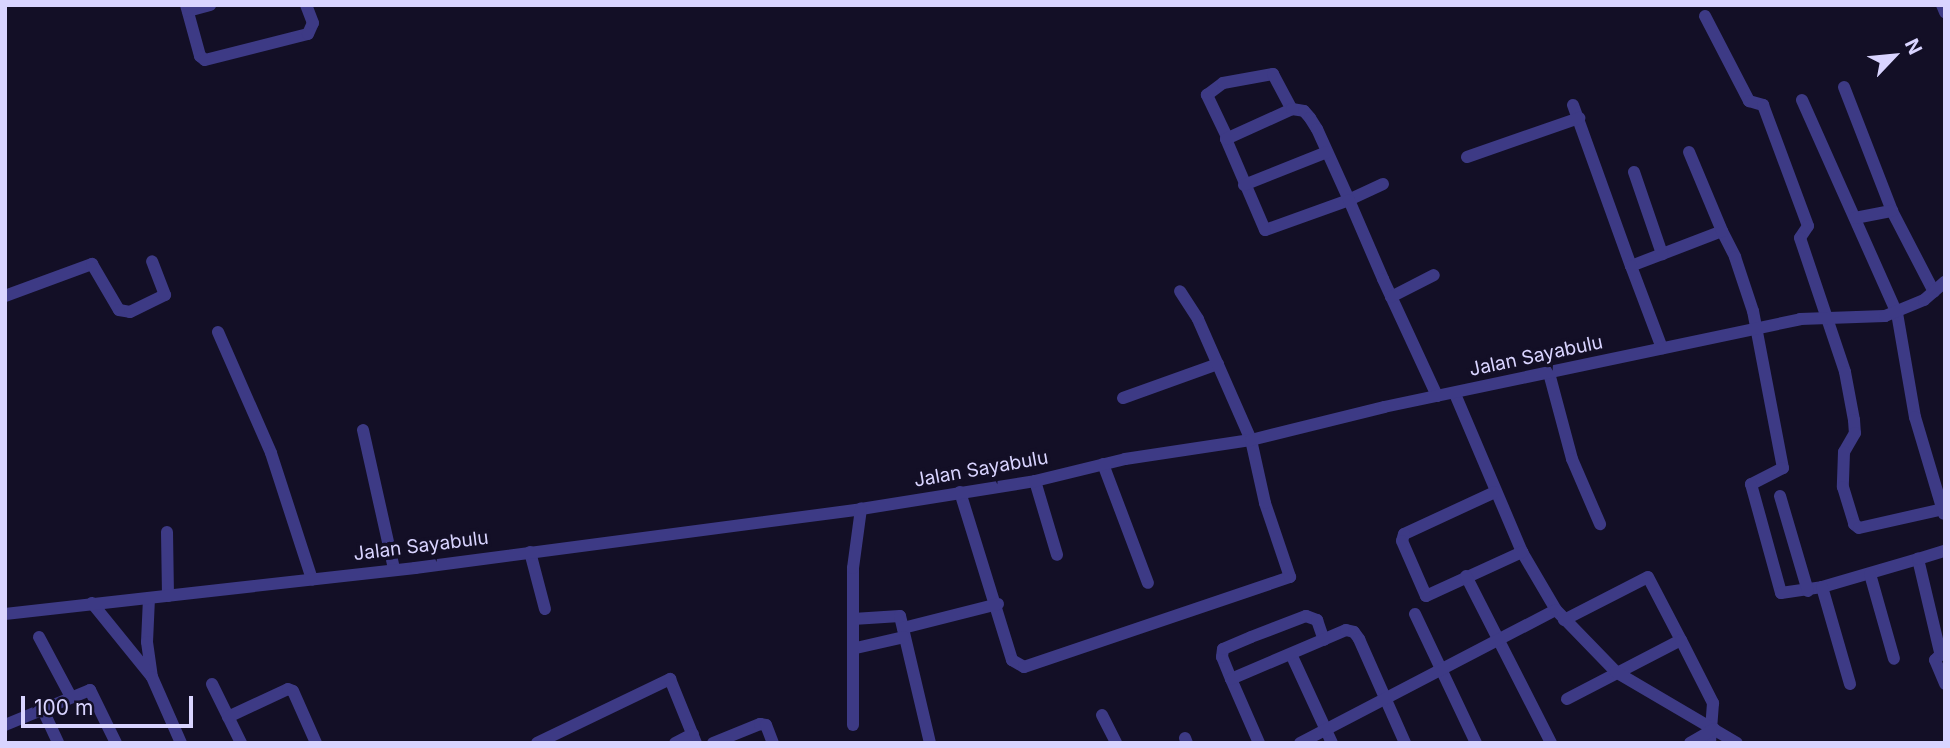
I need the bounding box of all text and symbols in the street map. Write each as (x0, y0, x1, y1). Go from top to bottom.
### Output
north arrow (1859, 21, 1929, 91)
text: N (1900, 35, 1927, 58)
street label: Jalan Sayabulu (1467, 331, 1605, 381)
street label: Jalan Sayabulu (912, 446, 1050, 492)
street label: Jalan Sayabulu (352, 526, 490, 566)
scale bar (24, 682, 196, 726)
text: 100 m (34, 695, 93, 720)

